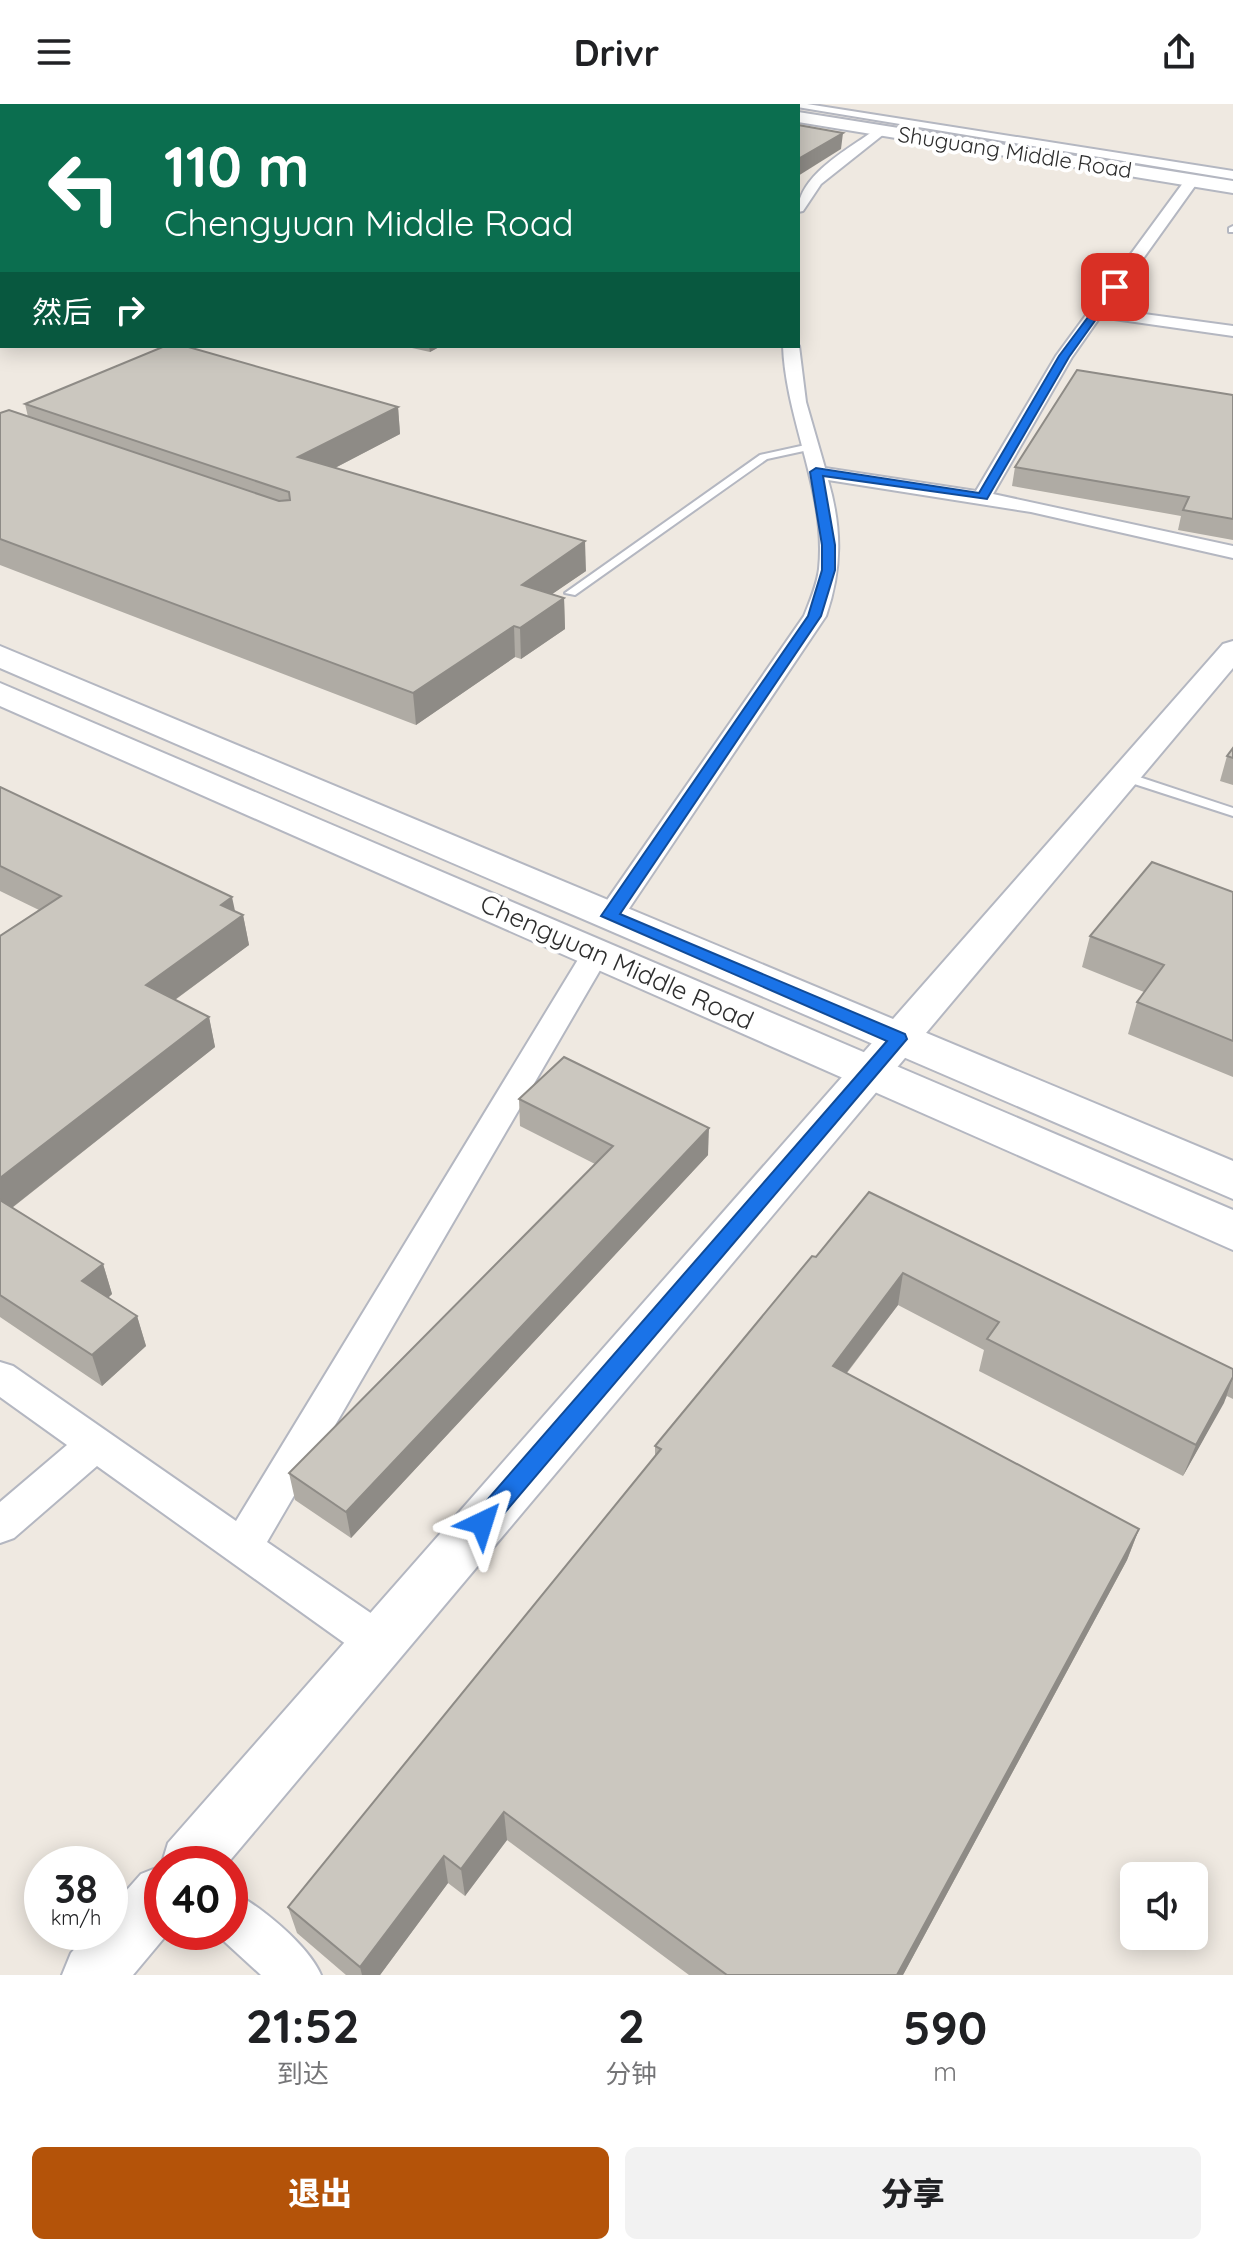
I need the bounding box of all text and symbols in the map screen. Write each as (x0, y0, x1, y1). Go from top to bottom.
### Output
icon: menu (32, 30, 76, 74)
text: Drivr (574, 30, 659, 75)
icon: share (1157, 30, 1201, 74)
street label: Shuguang Middle Road (896, 120, 1134, 184)
text: 110 m (164, 131, 309, 201)
icon: left (32, 136, 136, 240)
text: Chengyuan Middle Road (164, 200, 573, 245)
pin (1081, 253, 1149, 321)
icon: arrive (1093, 265, 1137, 309)
icon: right (108, 288, 152, 332)
text: 然后 (32, 293, 92, 331)
street label: Chengyuan Middle Road (475, 886, 759, 1037)
position arrow (440, 1481, 524, 1565)
speed limit sign: 40 (144, 1846, 248, 1950)
map controls (1120, 1862, 1208, 1950)
button: sound (1120, 1862, 1208, 1950)
text: 38 (54, 1863, 98, 1913)
text: km/h (51, 1905, 101, 1930)
text: 21:52 (246, 1995, 360, 2055)
text: 2 (618, 1995, 645, 2055)
text: 590 (903, 1997, 987, 2057)
text: m (933, 2055, 957, 2088)
text: 到达 (277, 2057, 329, 2090)
text: 分钟 (605, 2057, 657, 2090)
button: 退出 (32, 2147, 609, 2239)
button: 分享 (625, 2147, 1201, 2239)

